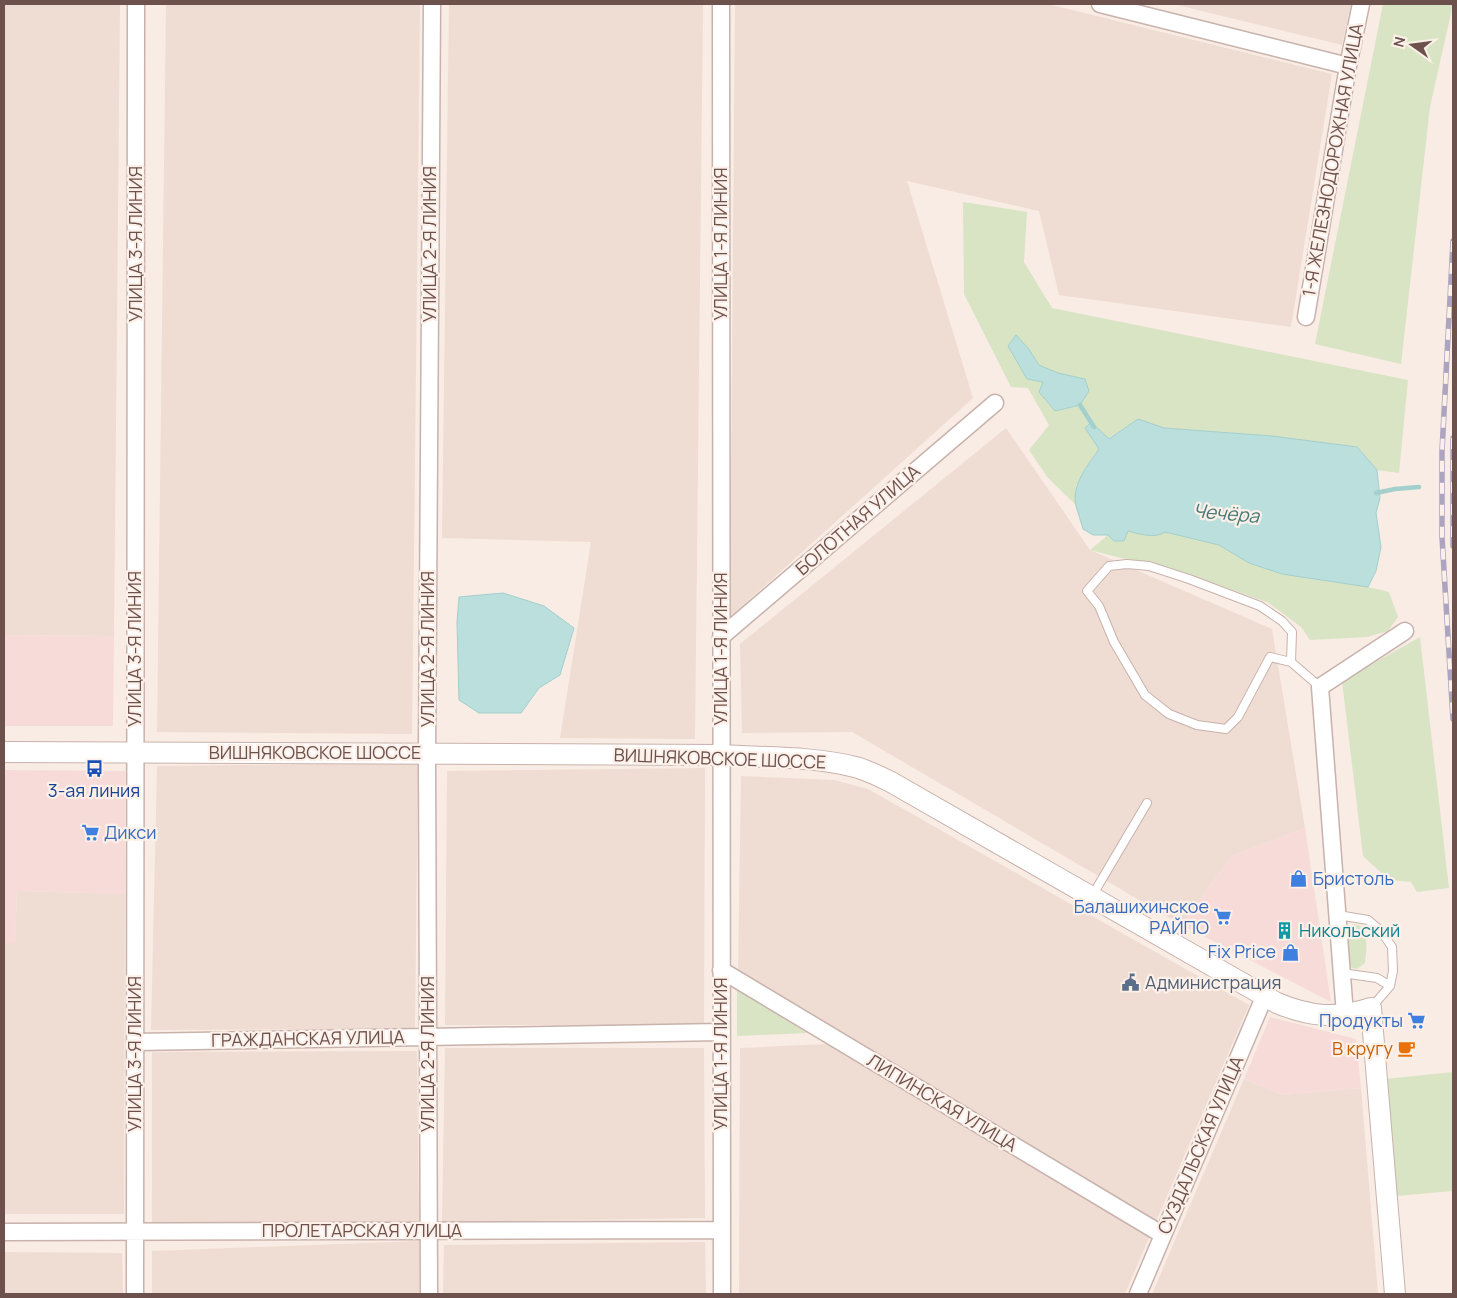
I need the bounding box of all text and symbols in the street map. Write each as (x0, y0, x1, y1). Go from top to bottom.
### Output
north arrow (1387, 20, 1437, 70)
street label: 1-Я ЖЕЛЕЗНОДОРОЖНАЯ УЛИЦА (1296, 21, 1368, 298)
text: N (1388, 35, 1409, 49)
street label: УЛИЦА 3-Я ЛИНИЯ (123, 166, 147, 322)
street label: УЛИЦА 2-Я ЛИНИЯ (417, 166, 441, 322)
street label: УЛИЦА 1-Я ЛИНИЯ (708, 167, 732, 321)
street label: БОЛОТНАЯ УЛИЦА (790, 458, 925, 580)
water label: Чечёра (1192, 497, 1262, 529)
street label: УЛИЦА 3-Я ЛИНИЯ (122, 571, 146, 727)
street label: УЛИЦА 2-Я ЛИНИЯ (415, 571, 439, 727)
street label: УЛИЦА 1-Я ЛИНИЯ (708, 572, 732, 726)
street label: ВИШНЯКОВСКОЕ ШОССЕ (209, 740, 421, 764)
street label: ВИШНЯКОВСКОЕ ШОССЕ (613, 742, 827, 774)
bus stop icon: 3-ая линия (84, 758, 104, 778)
place label: 3-ая линия (48, 778, 140, 802)
place label: Дикси (104, 820, 156, 844)
supermarket icon: Дикси (80, 823, 100, 843)
place label: Бристоль (1313, 866, 1394, 890)
shop icon: Бристоль (1289, 869, 1309, 889)
place label: Балашихинское РАЙПО (1074, 894, 1209, 939)
supermarket icon: Балашихинское РАЙПО (1213, 907, 1233, 927)
place label: Никольский (1299, 918, 1400, 942)
building icon: Никольский (1275, 921, 1295, 941)
place label: Fix Price (1208, 939, 1276, 963)
shop icon: Fix Price (1280, 942, 1300, 962)
place label: Администрация (1145, 970, 1282, 994)
public building icon: Администрация (1121, 973, 1141, 993)
street label: УЛИЦА 3-Я ЛИНИЯ (122, 976, 146, 1132)
street label: УЛИЦА 2-Я ЛИНИЯ (415, 976, 439, 1132)
street label: УЛИЦА 1-Я ЛИНИЯ (708, 977, 732, 1131)
place label: Продукты (1319, 1008, 1403, 1032)
supermarket icon: Продукты (1407, 1011, 1427, 1031)
street label: ГРАЖДАНСКАЯ УЛИЦА (211, 1024, 406, 1052)
place label: В кругу (1332, 1036, 1393, 1060)
cafe icon: В кругу (1397, 1039, 1417, 1059)
street label: ЛИПИНСКАЯ УЛИЦА (863, 1048, 1023, 1157)
street label: СУЗДАЛЬСКАЯ УЛИЦА (1152, 1051, 1249, 1237)
street label: ПРОЛЕТАРСКАЯ УЛИЦА (262, 1218, 463, 1242)

